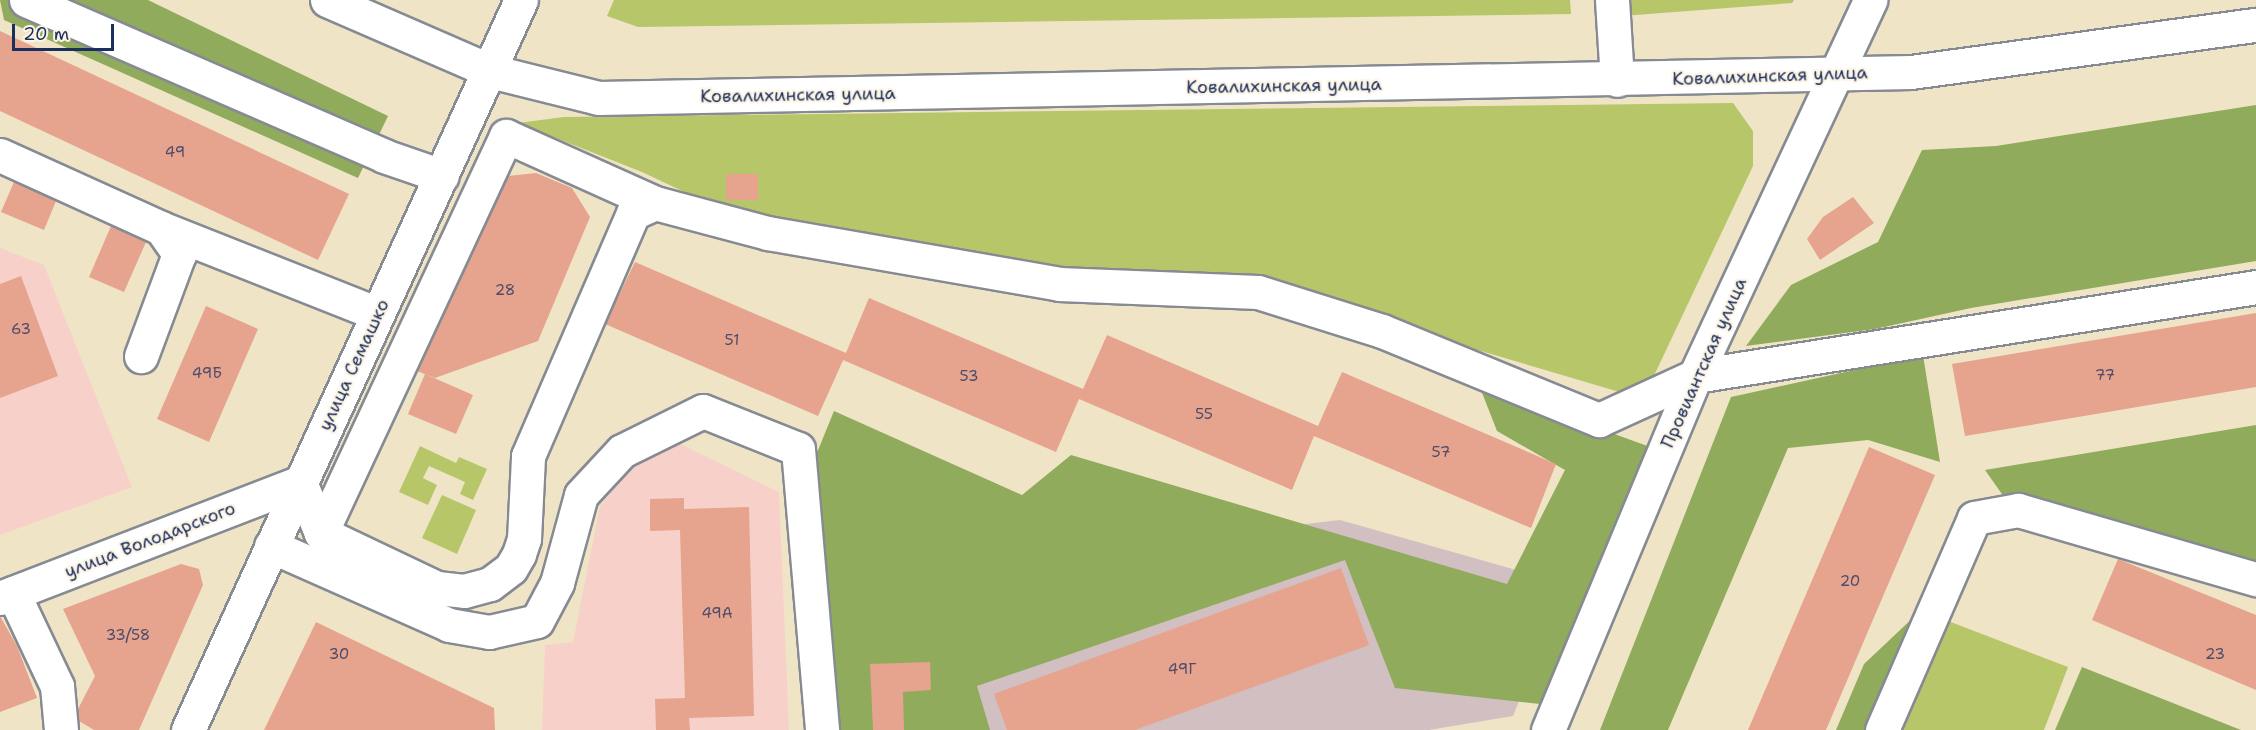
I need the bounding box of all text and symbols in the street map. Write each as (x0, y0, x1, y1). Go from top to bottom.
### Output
scale bar (15, 12, 117, 50)
text: 20 m (23, 22, 69, 46)
street label: Ковалихинская улица (1672, 62, 1868, 90)
street label: Ковалихинская улица (1186, 73, 1382, 99)
street label: Ковалихинская улица (700, 82, 896, 108)
house number: 49 (165, 144, 185, 162)
street label: Провиантская улица (1657, 275, 1751, 451)
house number: 28 (495, 282, 515, 300)
street label: улица Семашко (314, 296, 394, 434)
house number: 63 (11, 321, 31, 339)
house number: 51 (725, 332, 739, 350)
house number: 49Б (192, 365, 222, 383)
house number: 77 (2095, 367, 2115, 385)
house number: 53 (960, 368, 978, 386)
house number: 55 (1195, 406, 1213, 424)
house number: 57 (1432, 444, 1450, 462)
street label: улица Володарского (62, 497, 238, 583)
house number: 20 (1840, 573, 1860, 591)
house number: 49А (701, 605, 733, 623)
house number: 33/58 (106, 627, 150, 645)
house number: 30 (329, 646, 349, 664)
house number: 23 (2205, 646, 2225, 664)
house number: 49Г (1168, 661, 1196, 679)

